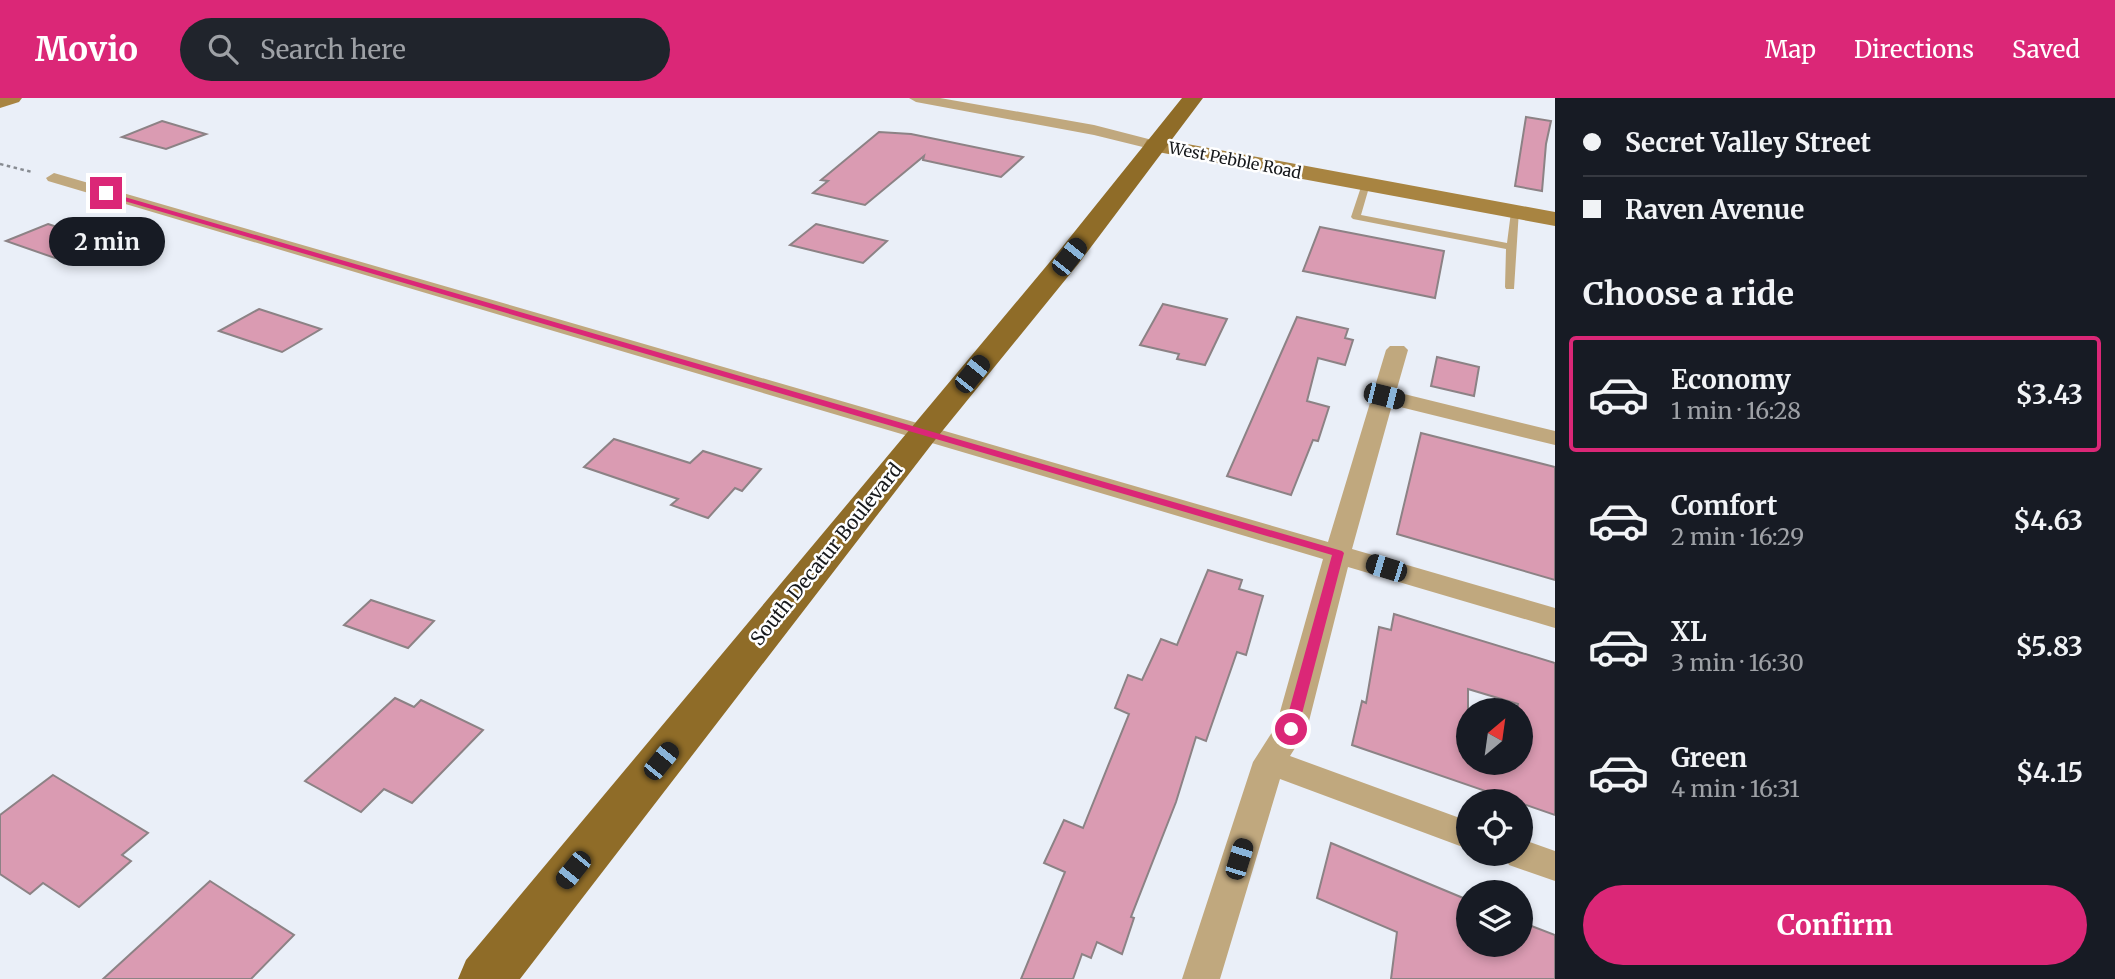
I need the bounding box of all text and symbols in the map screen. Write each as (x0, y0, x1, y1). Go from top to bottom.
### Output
search box (180, 18, 670, 81)
text: Movio (35, 29, 138, 70)
icon: search (204, 30, 242, 68)
text: Search here (260, 33, 406, 66)
text: Map (1765, 34, 1816, 65)
text: Directions (1854, 34, 1974, 65)
text: Saved (2012, 34, 2080, 65)
text: Secret Valley Street (1625, 126, 1871, 159)
street label: West Pebble Road (1166, 137, 1303, 183)
route end (90, 177, 122, 209)
text: Raven Avenue (1625, 193, 1804, 226)
callout: 2 min (48, 217, 164, 266)
text: 2 min (74, 227, 140, 256)
car (1048, 234, 1091, 280)
text: Choose a ride (1583, 274, 1794, 314)
car (951, 351, 994, 397)
icon: car (1587, 363, 1650, 426)
text: Economy (1671, 363, 1791, 396)
text: $3.43 (2016, 378, 2083, 411)
car (1362, 381, 1407, 411)
text: 1 min · 16:28 (1671, 396, 1801, 425)
street label: South Decatur Boulevard (745, 458, 907, 650)
icon: car (1587, 489, 1650, 552)
text: Comfort (1671, 489, 1777, 522)
text: $4.63 (2013, 504, 2083, 537)
text: 2 min · 16:29 (1671, 522, 1804, 551)
car (1363, 552, 1410, 584)
icon: car (1587, 615, 1650, 678)
text: XL (1671, 615, 1707, 648)
text: $5.83 (2016, 630, 2083, 663)
text: 3 min · 16:30 (1671, 648, 1804, 677)
north arrow (1456, 698, 1533, 775)
map controls (1456, 698, 1533, 957)
route start (1275, 713, 1307, 745)
car (640, 738, 683, 784)
icon: car (1587, 741, 1650, 804)
text: Green (1671, 741, 1747, 774)
text: $4.15 (2016, 756, 2083, 789)
text: 4 min · 16:31 (1671, 774, 1800, 803)
button: locate (1456, 789, 1533, 866)
car (1223, 836, 1256, 882)
car (552, 847, 595, 893)
button: layers (1456, 880, 1533, 957)
button: Confirm (1583, 885, 2087, 965)

